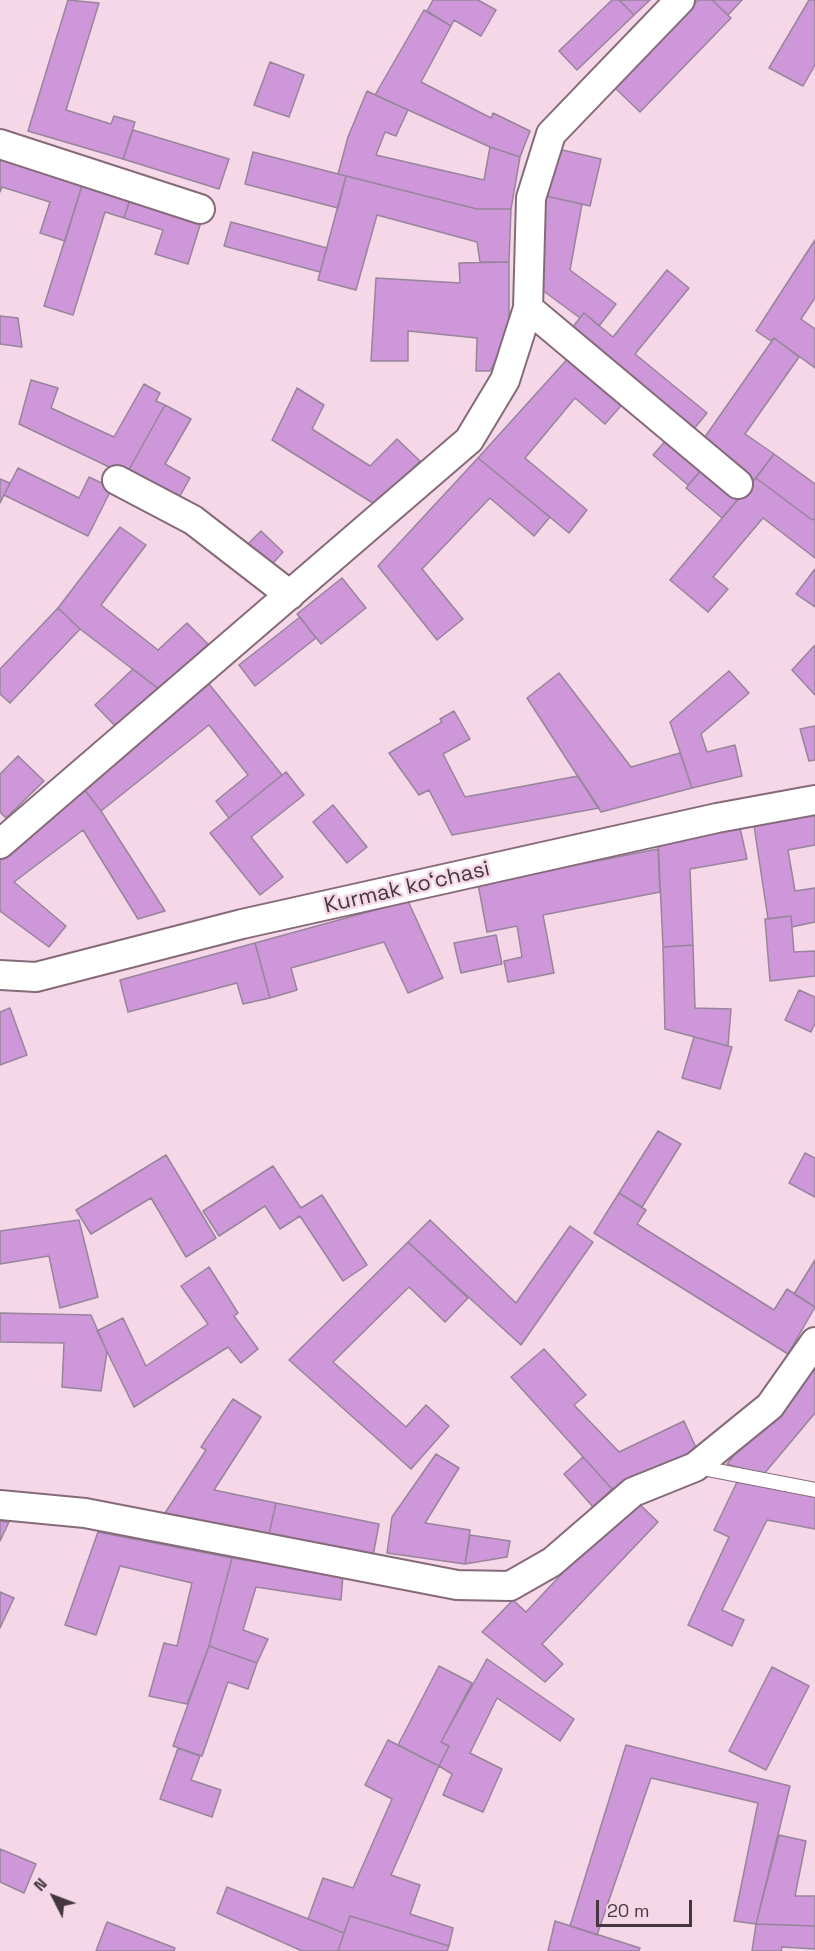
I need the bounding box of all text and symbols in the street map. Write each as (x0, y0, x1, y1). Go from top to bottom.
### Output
street label: Kurmak koʻchasi (322, 856, 492, 920)
north arrow (24, 1867, 84, 1927)
text: N (29, 1874, 52, 1896)
scale bar (599, 1888, 695, 1926)
text: 20 m (607, 1899, 650, 1922)

